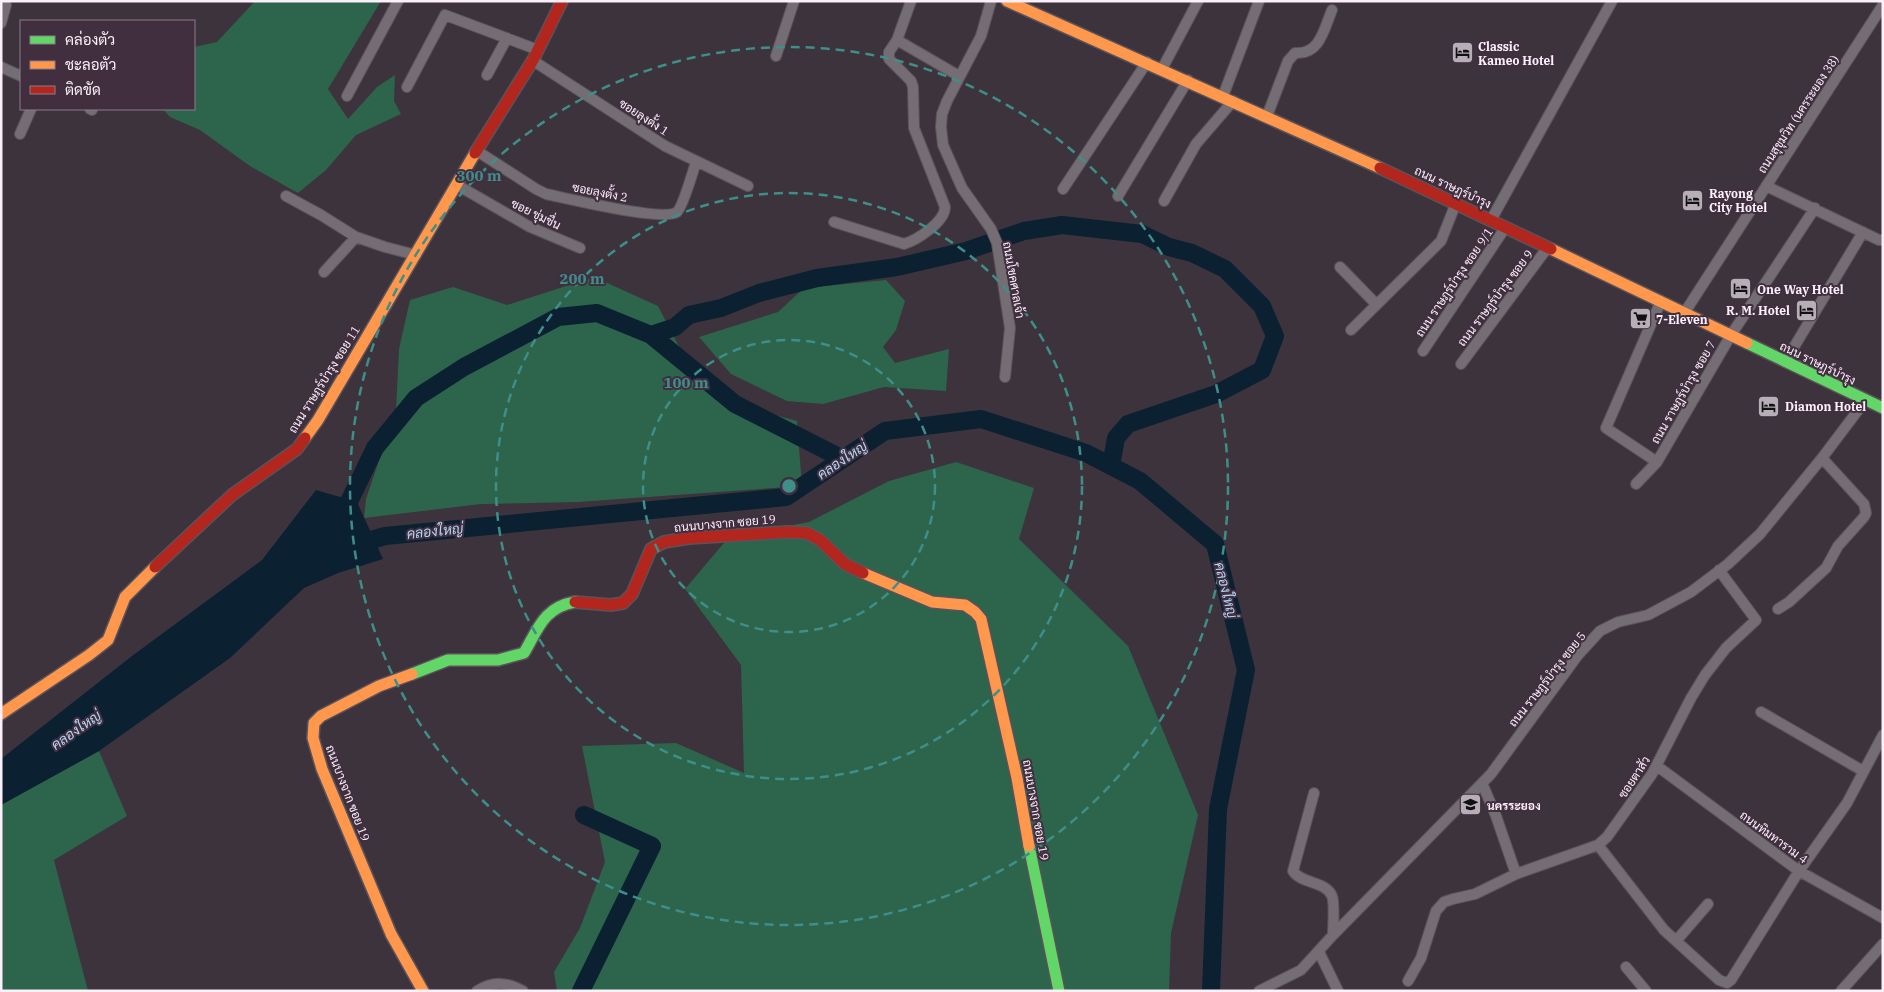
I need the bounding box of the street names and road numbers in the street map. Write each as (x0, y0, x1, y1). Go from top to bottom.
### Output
street label: ถนนสุขุมวิท (นครระยอง 38) (1754, 52, 1844, 177)
street label: ซอยลุงตั้ง 1 (615, 93, 673, 140)
street label: ถนน ราษฎร์บำรุง (1411, 163, 1494, 213)
street label: ซอยลุงตั้ง 2 (570, 177, 630, 207)
street label: ซอย ชุ่มชื่น (508, 193, 565, 234)
street label: ถนน ราษฎร์บำรุง ซอย 9/1 (1412, 225, 1496, 339)
street label: ถนนโชคศาลเจ้า (1000, 241, 1028, 319)
street label: ถนน ราษฎร์บำรุง ซอย 9 (1454, 247, 1536, 349)
street label: ถนน ราษฎร์บำรุง ซอย 11 (285, 322, 365, 437)
street label: ถนน ราษฎร์บำรุง ซอย 7 (1647, 338, 1720, 447)
street label: ถนน ราษฎร์บำรุง (1777, 338, 1858, 390)
street label: ถนนบางจาก ซอย 19 (674, 511, 776, 535)
street label: ถนน ราษฎร์บำรุง ซอย 5 (1505, 628, 1590, 731)
street label: ถนนบางจาก ซอย 19 (323, 743, 373, 843)
street label: ซอยตาสัว (1615, 753, 1653, 801)
street label: ถนนบางจาก ซอย 19 (1020, 758, 1052, 862)
street label: ถนนทิมทาราม 4 (1737, 807, 1811, 867)

